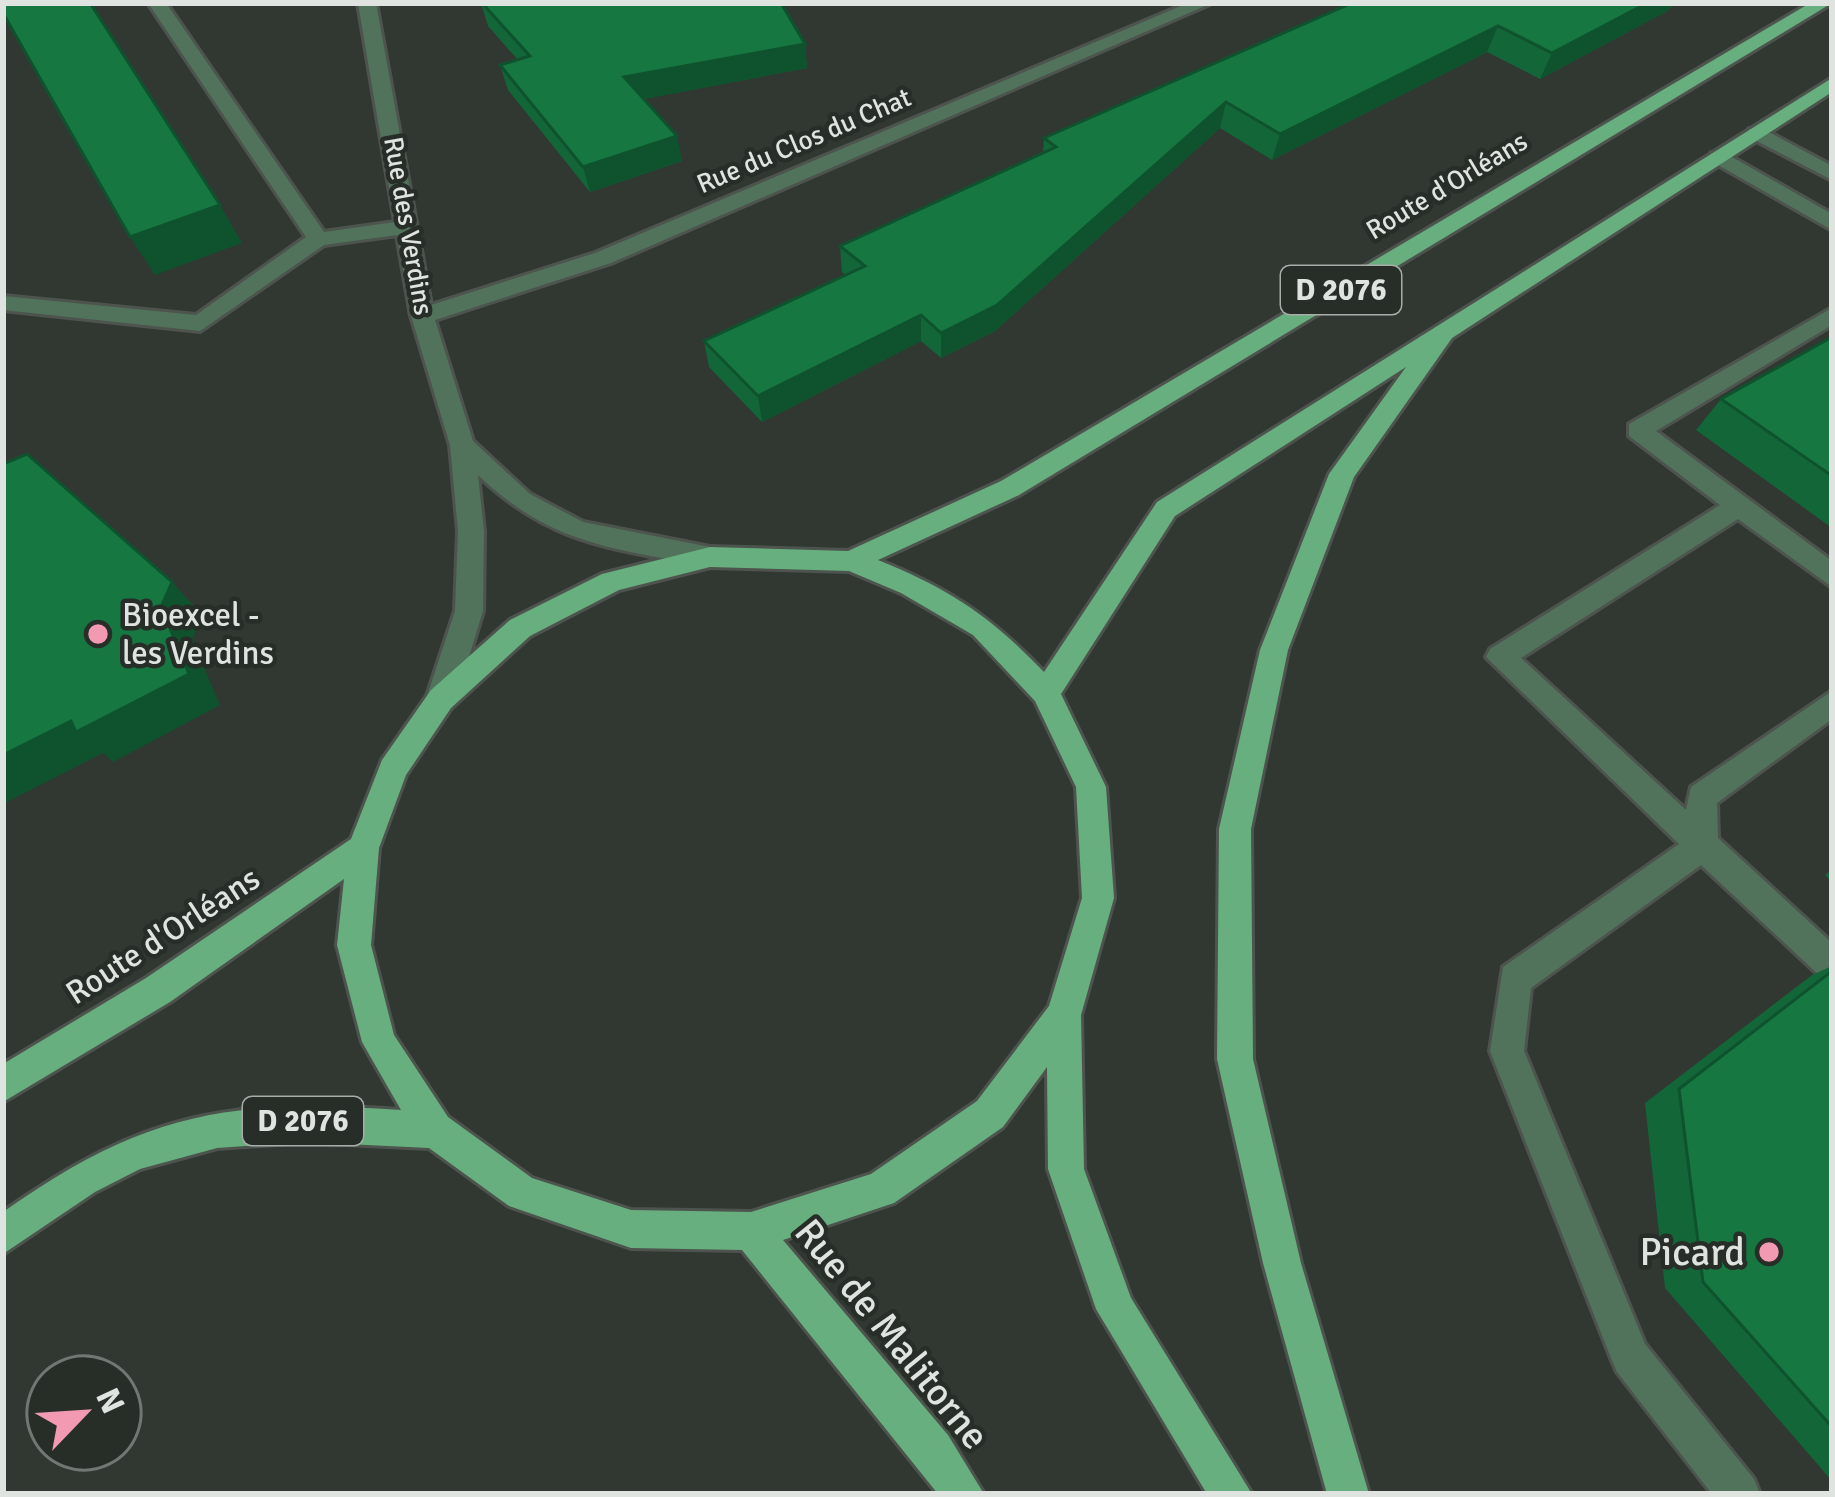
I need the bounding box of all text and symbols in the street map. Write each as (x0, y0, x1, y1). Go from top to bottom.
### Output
street label: Rue du Clos du Chat (692, 81, 916, 201)
street label: Route d'Orléans (1360, 125, 1534, 247)
street label: Rue des Verdins (376, 134, 440, 318)
road number: D 2076 (1281, 266, 1401, 314)
place label: Bioexcel - les Verdins (122, 595, 274, 674)
marker: Bioexcel - les Verdins (85, 621, 111, 647)
street label: Route d'Orléans (58, 858, 268, 1014)
road number: D 2076 (243, 1097, 363, 1145)
street label: Rue de Malitorne (785, 1209, 999, 1459)
place label: Picard (1639, 1228, 1745, 1276)
marker: Picard (1756, 1239, 1782, 1265)
north arrow (24, 1353, 144, 1473)
text: N (86, 1382, 133, 1420)

